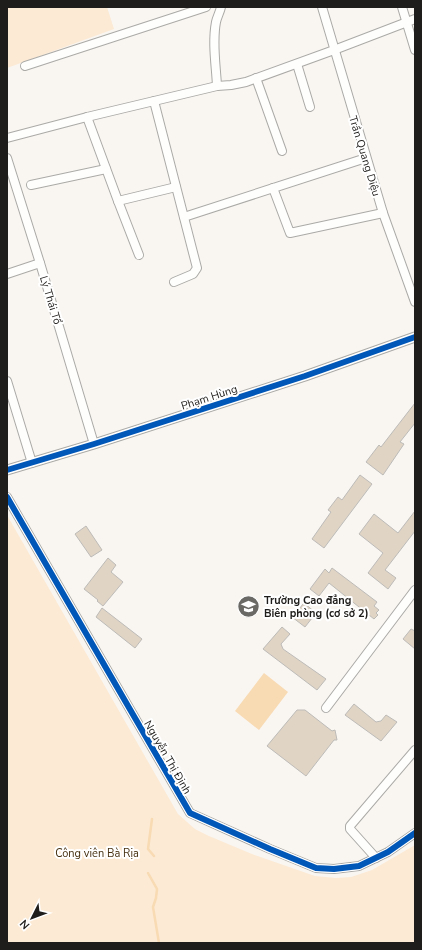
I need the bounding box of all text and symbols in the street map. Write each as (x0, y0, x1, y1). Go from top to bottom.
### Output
street label: Trần Quang Diệu (345, 114, 384, 198)
street label: Lý Thái Tổ (36, 274, 65, 326)
street label: Phạm Hùng (179, 381, 239, 414)
school or university icon: Trường Cao đẳng Biên phòng (cơ sở 2) (236, 593, 262, 619)
place label: Trường Cao đẳng Biên phòng (cơ sở 2) (264, 593, 369, 621)
street label: Nguyễn Thị Định (140, 718, 195, 797)
park label: Công viên Bà Rịa (55, 846, 139, 861)
north arrow (12, 898, 52, 938)
text: N (17, 916, 33, 932)

